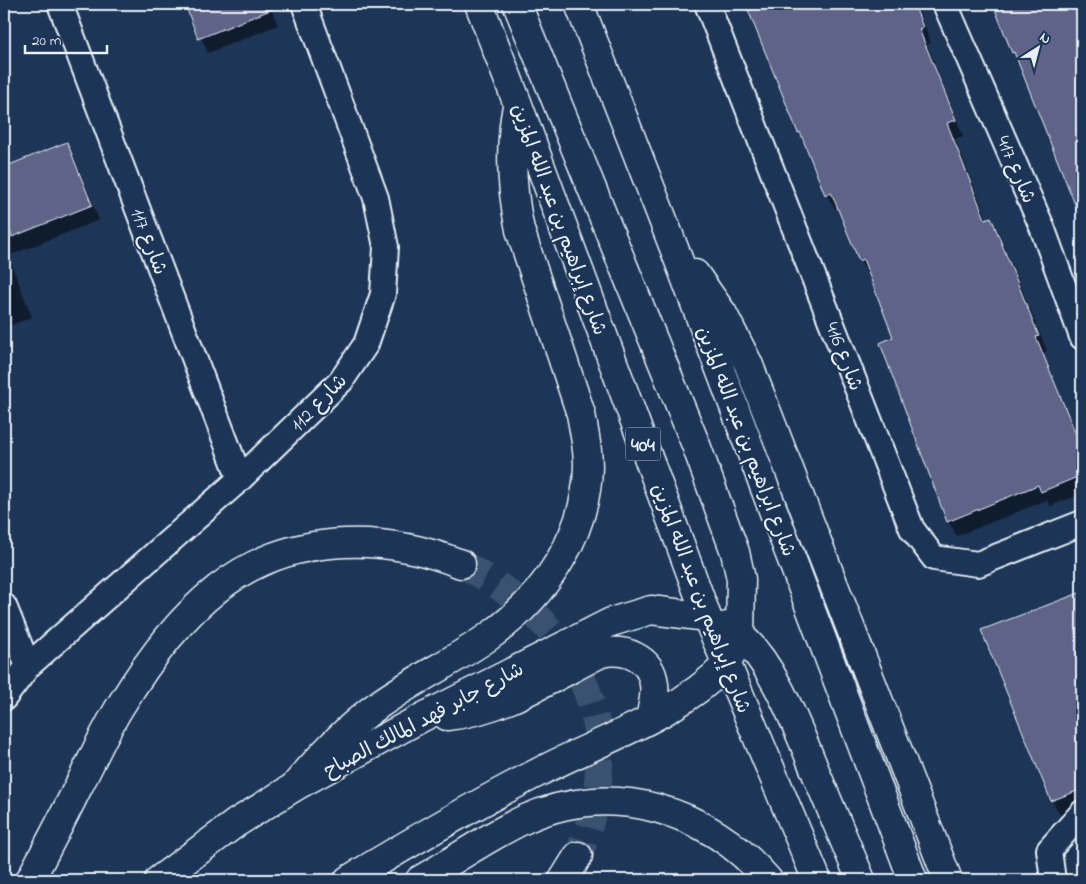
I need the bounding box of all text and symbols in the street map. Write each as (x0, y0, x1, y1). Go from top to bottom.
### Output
scale bar (25, 22, 108, 54)
north arrow (1014, 22, 1064, 72)
text: N (1035, 27, 1055, 50)
text: 20 m (32, 30, 62, 52)
street label: شارع إبراهيم بن عبد الله المزين (502, 100, 613, 340)
street label: شارع 417 (987, 132, 1042, 208)
street label: شارع 117 (122, 204, 174, 279)
street label: شارع 416 (816, 318, 869, 396)
street label: شارع ابراهيم بن عبد الله المزين (687, 323, 802, 561)
street label: شارع 112 (285, 368, 355, 439)
road number: 404 (626, 428, 660, 460)
street label: شارع إبراهيم بن عبد الله المزين (642, 480, 757, 718)
street label: شارع جابر فهد المالك الصباح (319, 656, 530, 786)

